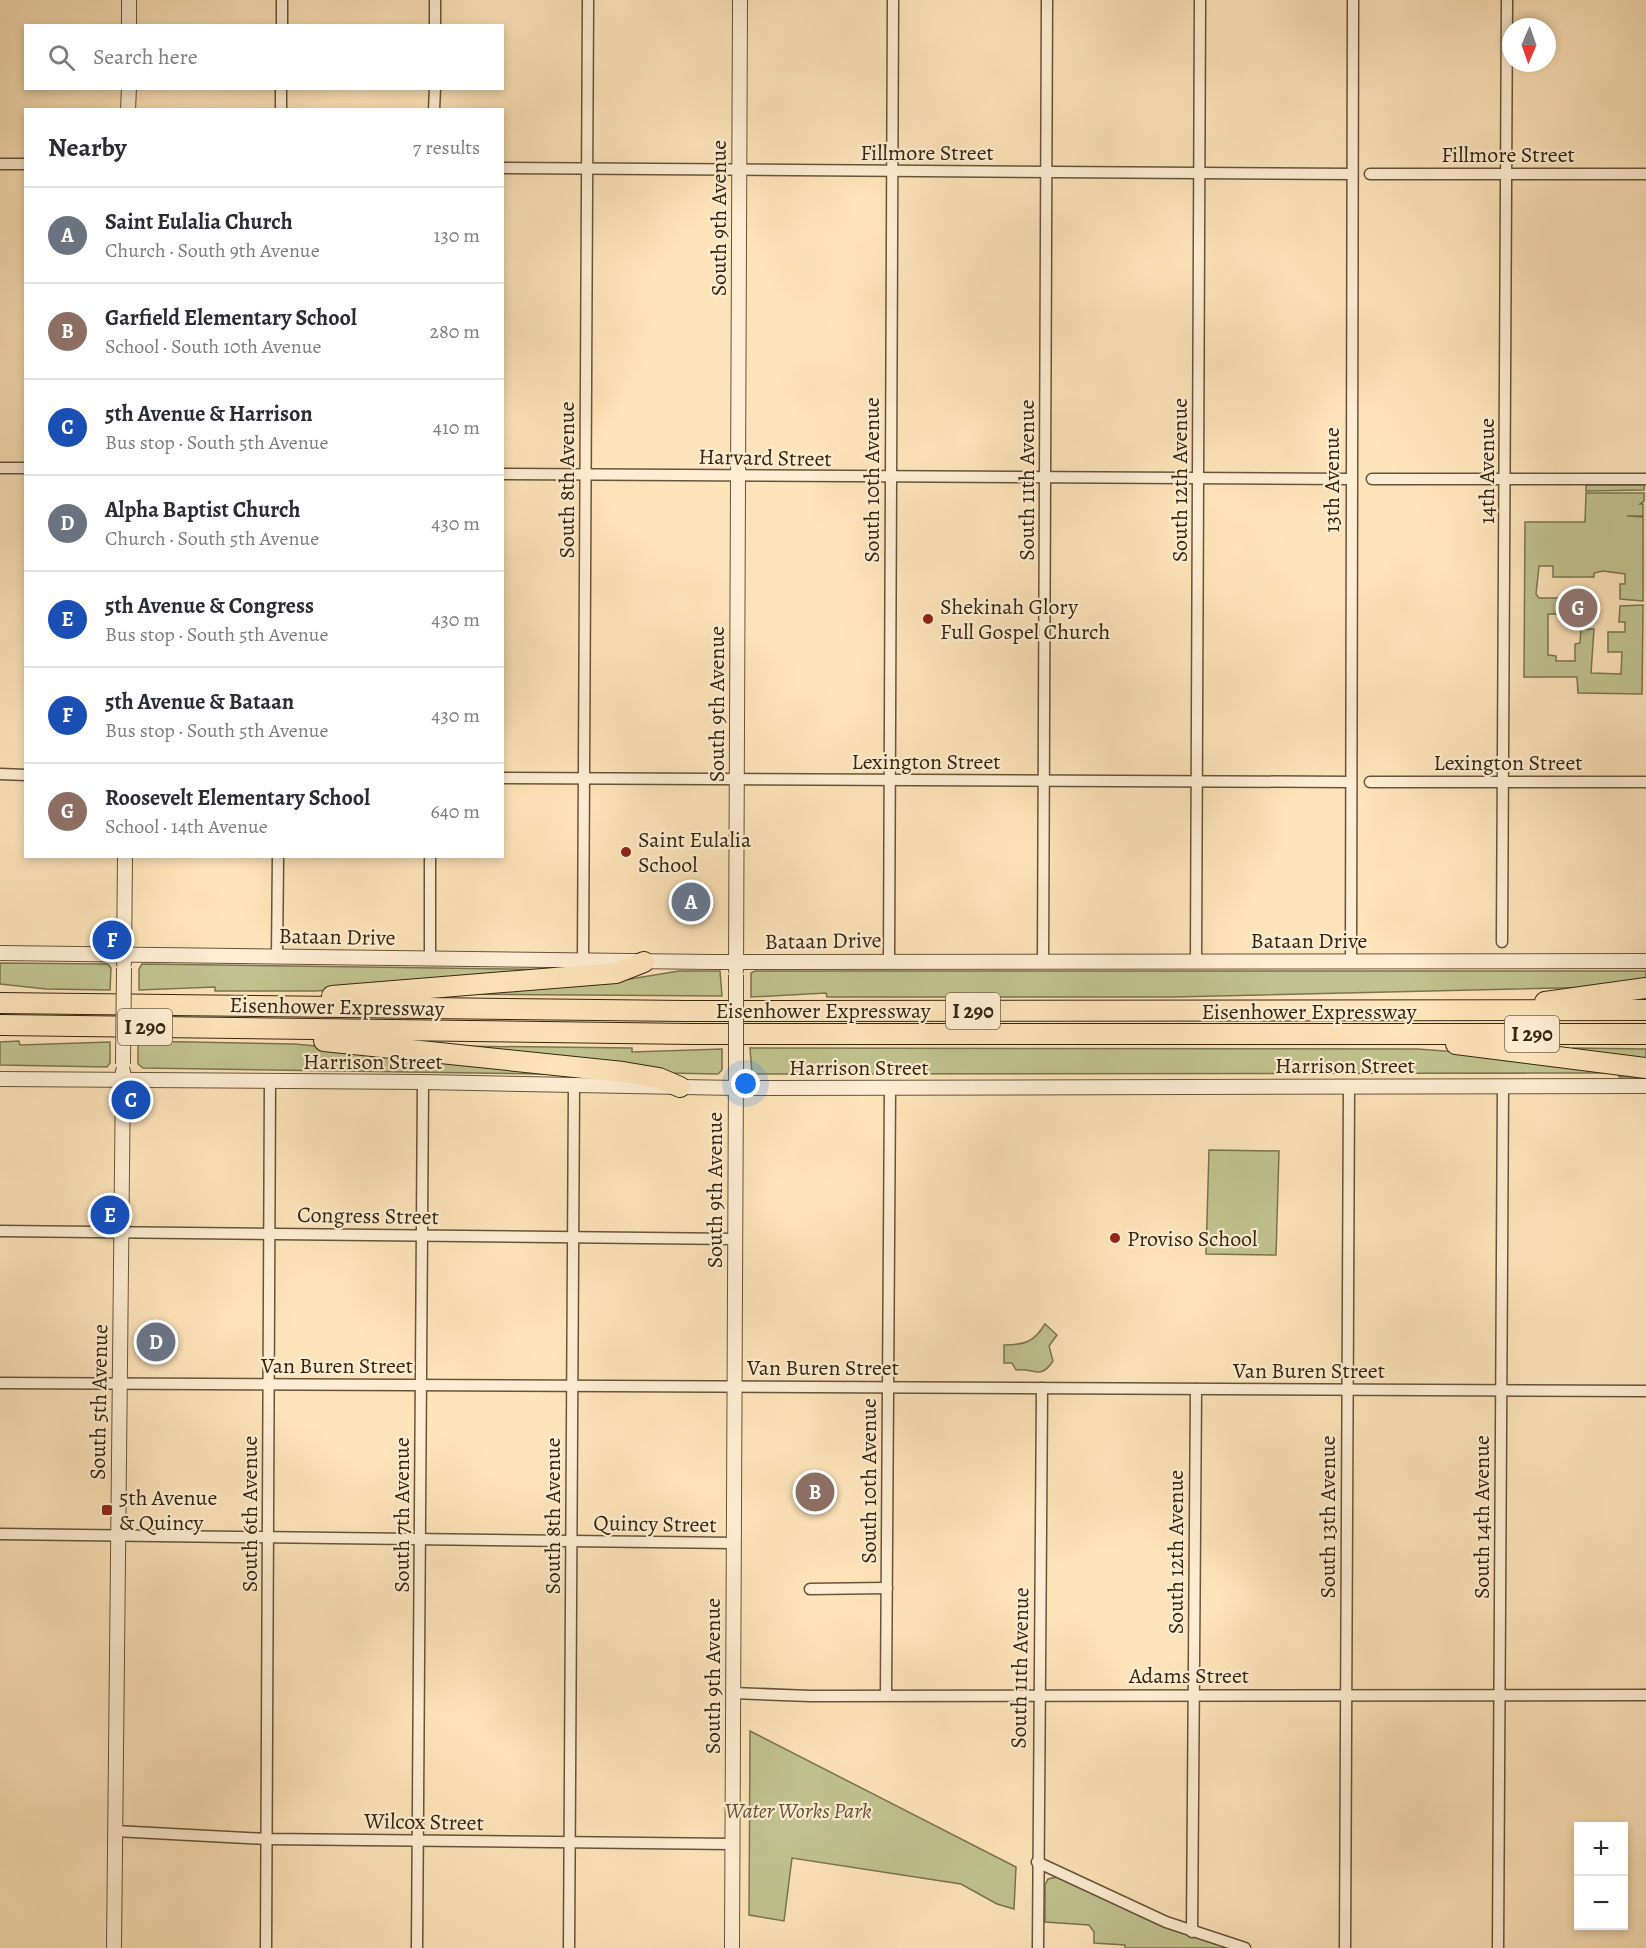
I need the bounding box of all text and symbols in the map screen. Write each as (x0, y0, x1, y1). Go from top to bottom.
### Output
north arrow (1502, 18, 1556, 72)
search box (24, 24, 504, 90)
icon: search (45, 41, 78, 74)
text: Search here (93, 42, 198, 72)
text: Nearby (48, 130, 127, 165)
text: 7 results (413, 134, 480, 161)
street label: Fillmore Street (860, 138, 994, 168)
street label: South 9th Avenue (704, 140, 734, 296)
street label: Fillmore Street (1441, 140, 1575, 170)
text: Saint Eulalia Church (105, 207, 293, 237)
text: A (61, 222, 74, 249)
text: 130 m (434, 222, 480, 249)
text: Church · South 9th Avenue (105, 237, 320, 264)
text: Garfield Elementary School (105, 303, 357, 333)
text: B (61, 318, 74, 345)
text: 280 m (430, 318, 480, 345)
text: School · South 10th Avenue (105, 333, 322, 360)
street label: South 10th Avenue (857, 397, 887, 563)
street label: South 12th Avenue (1165, 398, 1195, 562)
text: 5th Avenue & Harrison (105, 399, 313, 429)
street label: South 11th Avenue (1012, 399, 1042, 561)
street label: South 8th Avenue (552, 402, 582, 559)
text: C (61, 414, 74, 441)
text: 410 m (433, 414, 480, 441)
street label: 14th Avenue (1472, 418, 1502, 524)
street label: 13th Avenue (1317, 427, 1347, 533)
text: Bus stop · South 5th Avenue (105, 429, 328, 456)
street label: Harvard Street (698, 442, 832, 474)
text: Alpha Baptist Church (105, 495, 300, 525)
text: D (61, 510, 74, 537)
text: 430 m (431, 510, 480, 537)
text: Church · South 5th Avenue (105, 525, 319, 552)
pin: G (1558, 586, 1598, 630)
text: 5th Avenue & Congress (105, 591, 314, 621)
place label: Shekinah Glory Full Gospel Church (940, 592, 1110, 647)
text: E (62, 606, 73, 633)
text: 430 m (431, 606, 480, 633)
marker: Shekinah Glory Full Gospel Church (921, 612, 935, 626)
text: Bus stop · South 5th Avenue (105, 621, 328, 648)
street label: South 9th Avenue (702, 626, 732, 782)
text: 5th Avenue & Bataan (105, 687, 294, 717)
text: F (62, 702, 73, 729)
text: 430 m (431, 702, 480, 729)
text: Bus stop · South 5th Avenue (105, 717, 328, 744)
street label: Lexington Street (851, 747, 1001, 777)
street label: Lexington Street (1433, 748, 1583, 778)
text: Roosevelt Elementary School (105, 783, 370, 813)
text: G (61, 798, 74, 825)
text: 640 m (430, 798, 480, 825)
text: School · 14th Avenue (105, 813, 268, 840)
place label: Saint Eulalia School (638, 825, 752, 880)
marker: Saint Eulalia School (619, 845, 633, 859)
pin: A (672, 880, 710, 924)
pin: F (92, 918, 132, 962)
street label: Bataan Drive (278, 921, 396, 953)
street label: Bataan Drive (764, 925, 882, 957)
street label: Bataan Drive (1251, 926, 1367, 956)
street label: Eisenhower Expressway (229, 990, 445, 1024)
road number: I 290 (946, 993, 1000, 1029)
street label: Eisenhower Expressway (715, 996, 931, 1026)
street label: Eisenhower Expressway (1201, 997, 1417, 1027)
road number: I 290 (118, 1009, 172, 1045)
road number: I 290 (1505, 1016, 1559, 1052)
street label: Harrison Street (303, 1047, 443, 1077)
street label: Harrison Street (1275, 1051, 1415, 1081)
street label: Harrison Street (789, 1053, 929, 1083)
your location (731, 1069, 760, 1098)
pin: C (112, 1078, 150, 1122)
street label: South 9th Avenue (700, 1112, 730, 1268)
pin: E (90, 1192, 130, 1238)
street label: Congress Street (297, 1200, 439, 1232)
place label: Proviso School (1127, 1224, 1257, 1254)
marker: Proviso School (1108, 1231, 1122, 1245)
pin: D (136, 1320, 176, 1364)
street label: South 5th Avenue (83, 1324, 115, 1480)
street label: Van Buren Street (260, 1351, 413, 1381)
street label: Van Buren Street (746, 1353, 899, 1383)
street label: Van Buren Street (1232, 1356, 1385, 1386)
street label: South 10th Avenue (854, 1398, 884, 1564)
street label: South 14th Avenue (1467, 1435, 1497, 1599)
street label: South 6th Avenue (235, 1436, 265, 1592)
street label: South 13th Avenue (1313, 1436, 1343, 1599)
street label: South 7th Avenue (387, 1437, 417, 1593)
street label: South 8th Avenue (538, 1438, 568, 1595)
pin: B (796, 1470, 834, 1514)
street label: South 12th Avenue (1161, 1470, 1191, 1634)
place label: 5th Avenue & Quincy (119, 1483, 217, 1538)
marker: 5th Avenue & Quincy (100, 1503, 114, 1517)
street label: Quincy Street (593, 1508, 717, 1540)
street label: South 11th Avenue (1004, 1587, 1036, 1749)
street label: South 9th Avenue (698, 1598, 728, 1754)
street label: Adams Street (1128, 1661, 1249, 1691)
park label: Water Works Park (724, 1796, 872, 1826)
street label: Wilcox Street (363, 1806, 484, 1838)
map controls (1574, 1822, 1628, 1930)
button: + (1574, 1822, 1628, 1876)
button: − (1574, 1876, 1628, 1930)

